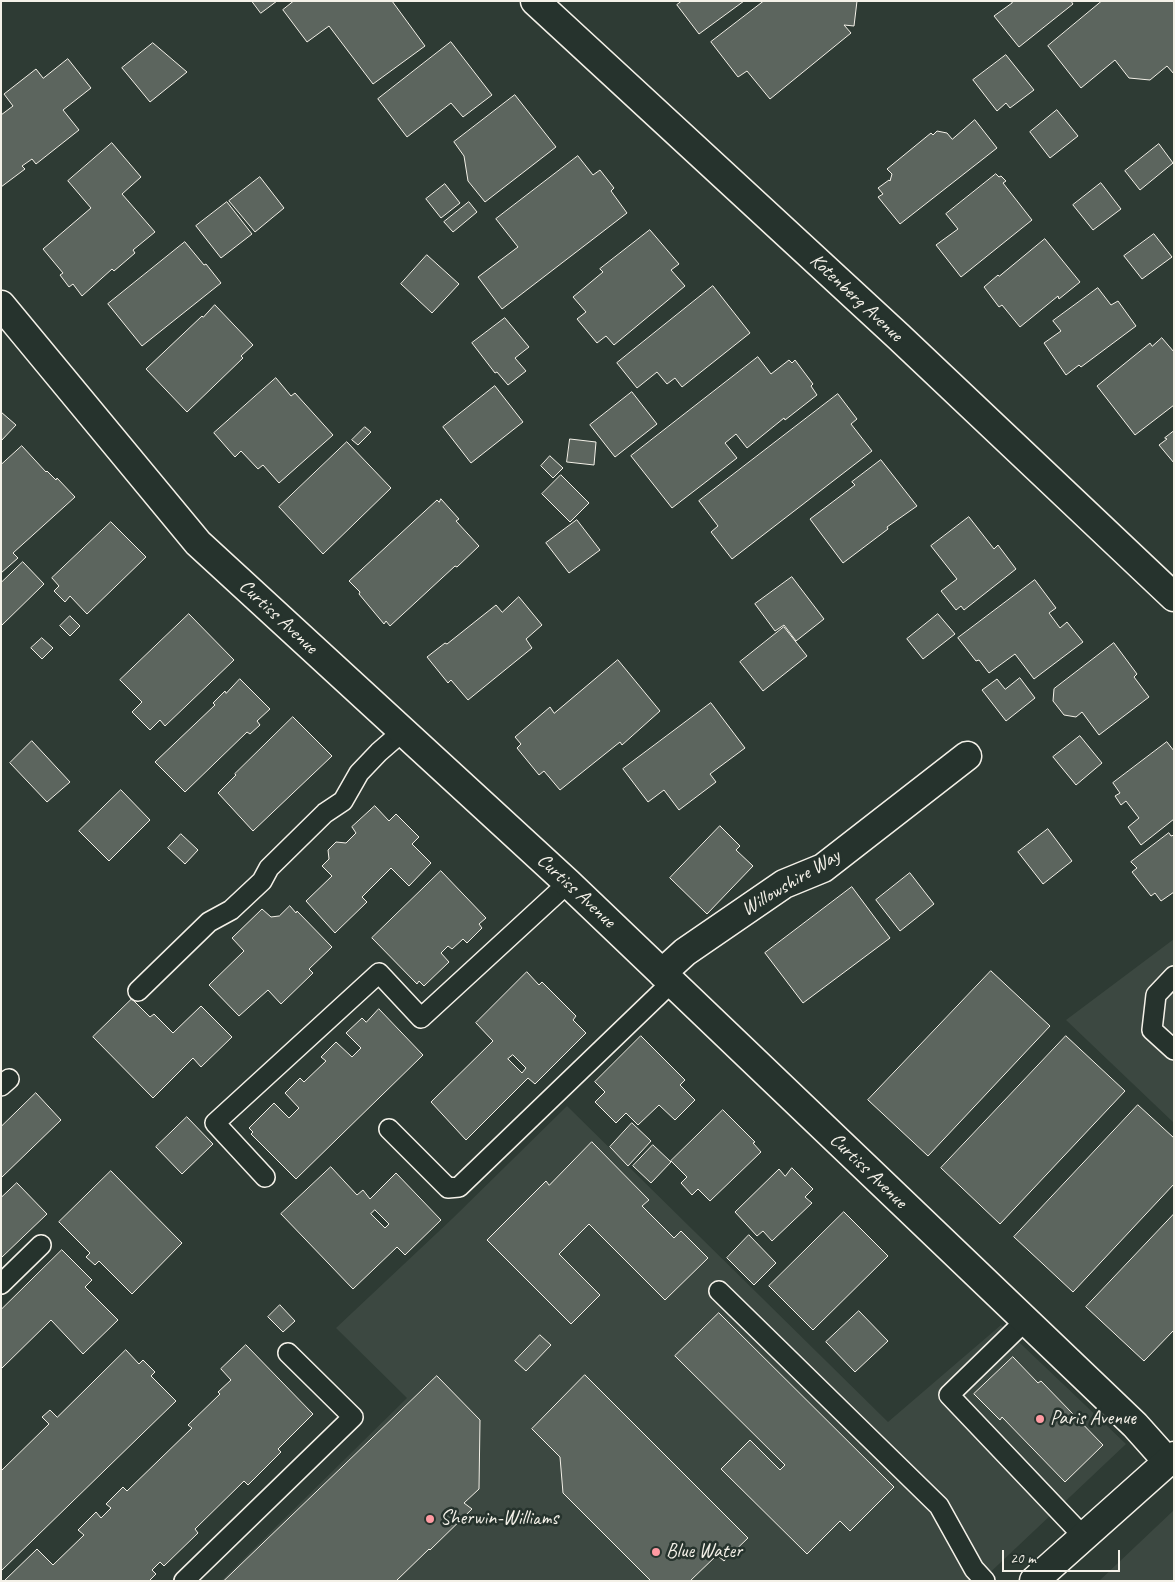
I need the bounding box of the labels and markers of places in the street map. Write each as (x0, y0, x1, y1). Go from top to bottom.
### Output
place label: Paris Avenue (1050, 1407, 1136, 1431)
marker: Paris Avenue (1034, 1413, 1046, 1425)
place label: Sherwin-Williams (440, 1507, 558, 1531)
marker: Sherwin-Williams (424, 1513, 436, 1525)
place label: Blue Water (666, 1540, 742, 1564)
marker: Blue Water (650, 1546, 662, 1558)

